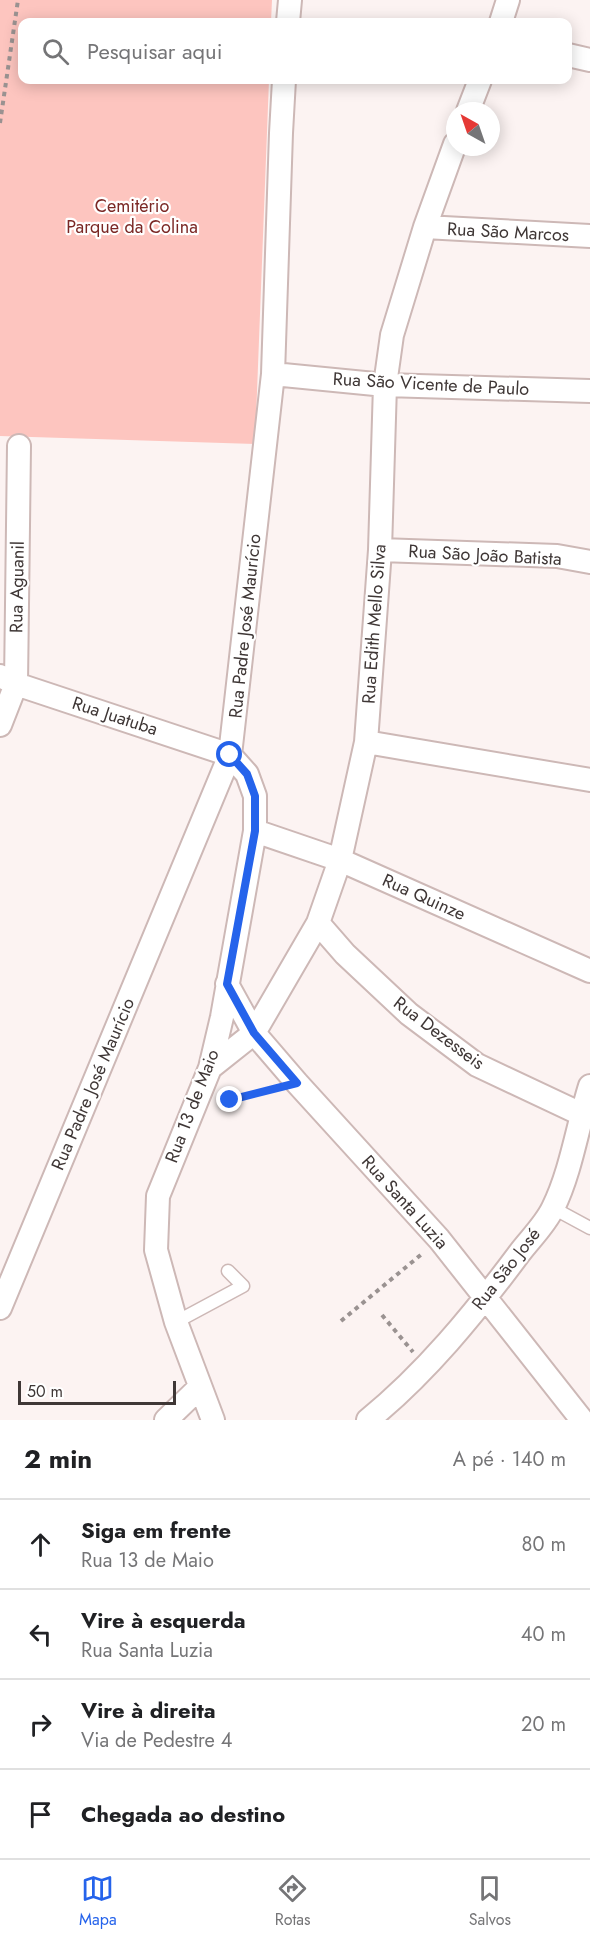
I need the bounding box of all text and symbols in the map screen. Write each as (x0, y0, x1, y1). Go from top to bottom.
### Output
search box (18, 18, 572, 84)
icon: search (39, 35, 72, 68)
text: Pesquisar aqui (87, 35, 222, 67)
north arrow (446, 102, 500, 156)
park label: Cemitério Parque da Colina (66, 193, 198, 240)
street label: Rua São Marcos (446, 216, 570, 248)
street label: Rua São Vicente de Paulo (332, 366, 530, 402)
street label: Rua Padre José Maurício (222, 532, 268, 719)
street label: Rua São João Batista (408, 538, 562, 572)
street label: Rua Aguanil (3, 541, 31, 633)
street label: Rua Edith Mello Silva (355, 543, 393, 705)
street label: Rua Juatuba (69, 690, 161, 742)
route start (216, 741, 242, 767)
street label: Rua Quinze (378, 867, 470, 927)
street label: Rua Dezesseis (388, 990, 490, 1076)
street label: Rua Padre José Maurício (45, 994, 141, 1174)
street label: Rua 13 de Maio (158, 1045, 226, 1166)
route end (216, 1086, 242, 1112)
street label: Rua Santa Luzia (356, 1149, 454, 1255)
street label: Rua São José (466, 1222, 546, 1316)
scale bar (18, 1378, 176, 1406)
text: 50 m (27, 1380, 63, 1403)
text: 2 min (24, 1440, 92, 1478)
text: A pé · 140 m (453, 1445, 566, 1474)
text: Siga em frente (81, 1514, 231, 1546)
icon: ahead (24, 1528, 57, 1561)
text: 80 m (521, 1530, 566, 1559)
text: Rua 13 de Maio (81, 1546, 214, 1575)
text: Vire à esquerda (81, 1604, 246, 1636)
icon: left (24, 1618, 57, 1651)
text: 40 m (521, 1620, 566, 1649)
text: Rua Santa Luzia (81, 1636, 213, 1665)
text: Vire à direita (81, 1694, 216, 1726)
icon: right (24, 1708, 57, 1741)
text: 20 m (521, 1710, 566, 1739)
text: Via de Pedestre 4 (81, 1726, 232, 1755)
icon: arrive (24, 1798, 57, 1831)
text: Chegada ao destino (81, 1798, 285, 1830)
tab: Mapa (79, 1872, 117, 1931)
tab: Rotas (275, 1872, 311, 1931)
tab: Salvos (469, 1872, 511, 1931)

